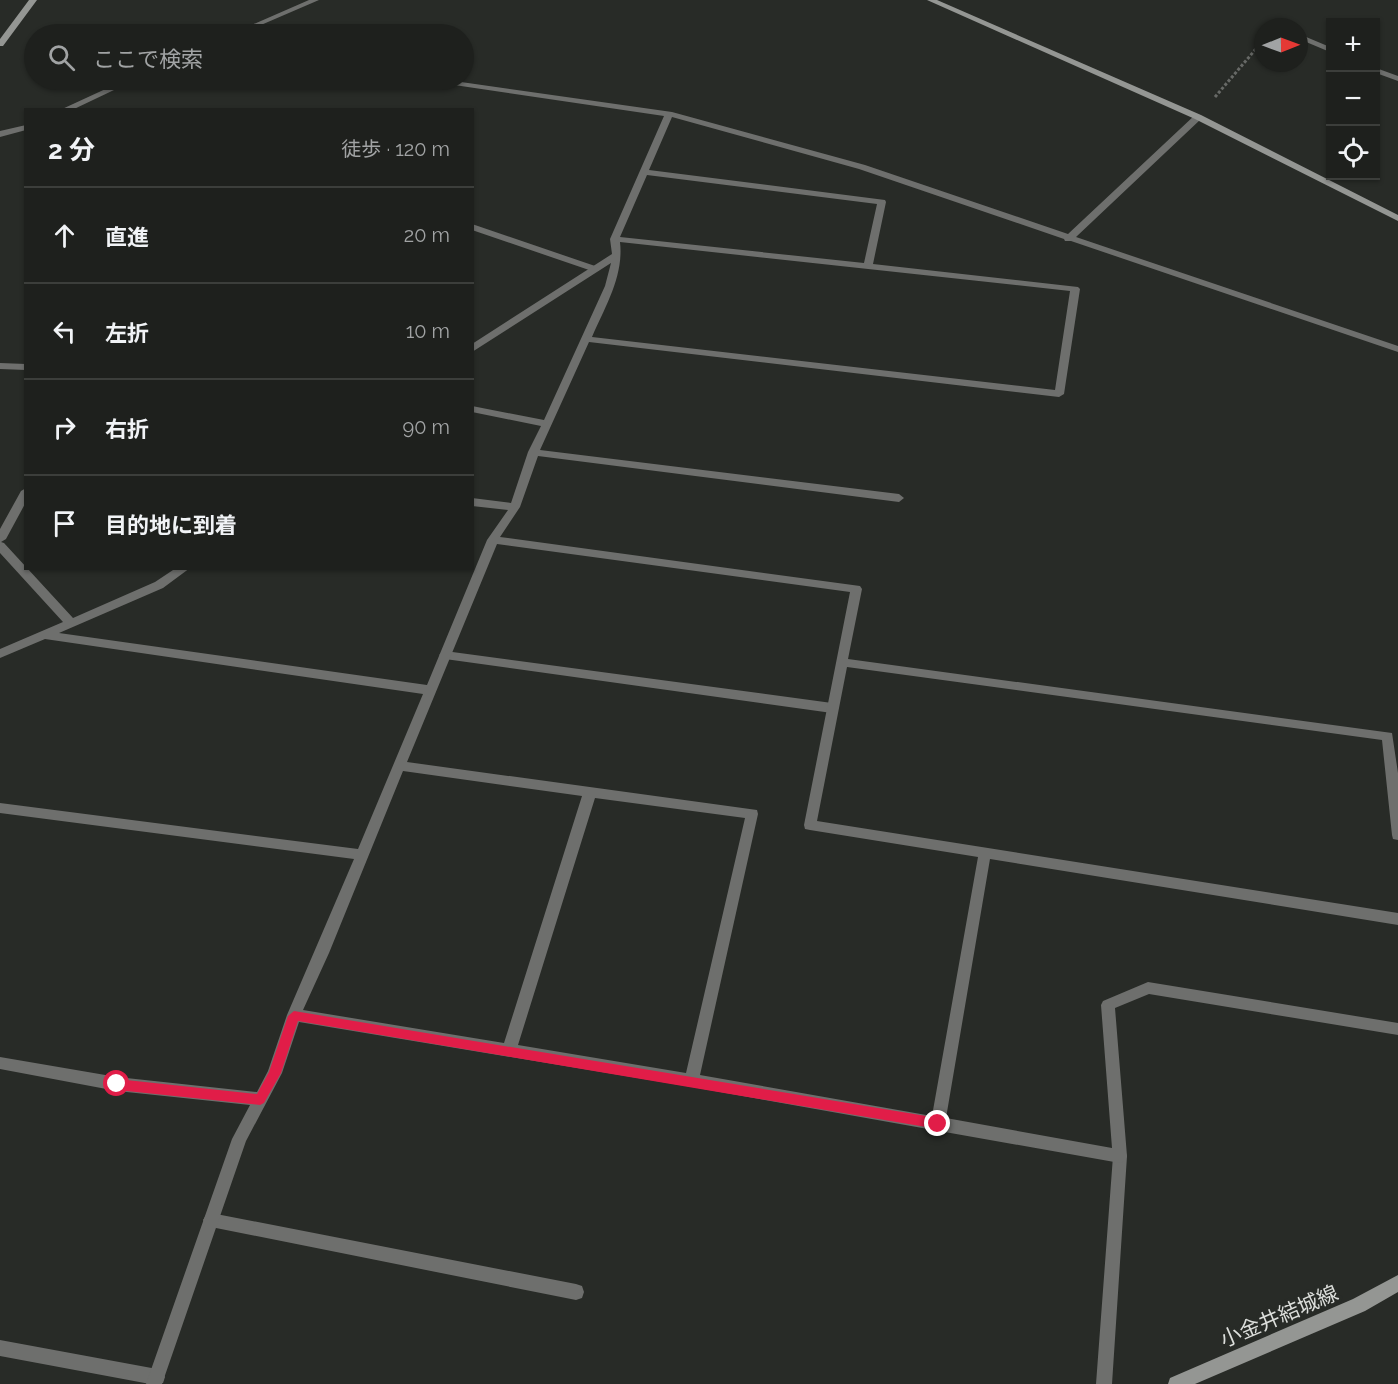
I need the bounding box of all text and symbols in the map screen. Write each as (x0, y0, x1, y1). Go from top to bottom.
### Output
north arrow (1254, 18, 1308, 72)
map controls (1326, 18, 1380, 180)
button: + (1326, 18, 1380, 72)
search box (24, 24, 474, 90)
icon: search (45, 41, 78, 74)
text: ここで検索 (93, 46, 203, 72)
button: − (1326, 72, 1380, 126)
button: locate (1326, 126, 1380, 180)
text: 2 分 (48, 135, 95, 165)
text: 徒歩 · 120 m (341, 137, 450, 161)
icon: ahead (48, 219, 81, 252)
text: 20 m (404, 223, 450, 247)
text: 直進 (105, 224, 149, 250)
icon: left (48, 315, 81, 348)
text: 10 m (406, 319, 450, 343)
text: 左折 (105, 320, 149, 346)
icon: right (48, 411, 81, 444)
text: 90 m (403, 415, 450, 439)
text: 右折 (105, 416, 149, 442)
icon: arrive (48, 507, 81, 540)
text: 目的地に到着 (105, 512, 237, 538)
route start (103, 1070, 129, 1096)
route end (924, 1110, 950, 1136)
street label: 小金井結城線 (1216, 1280, 1342, 1352)

